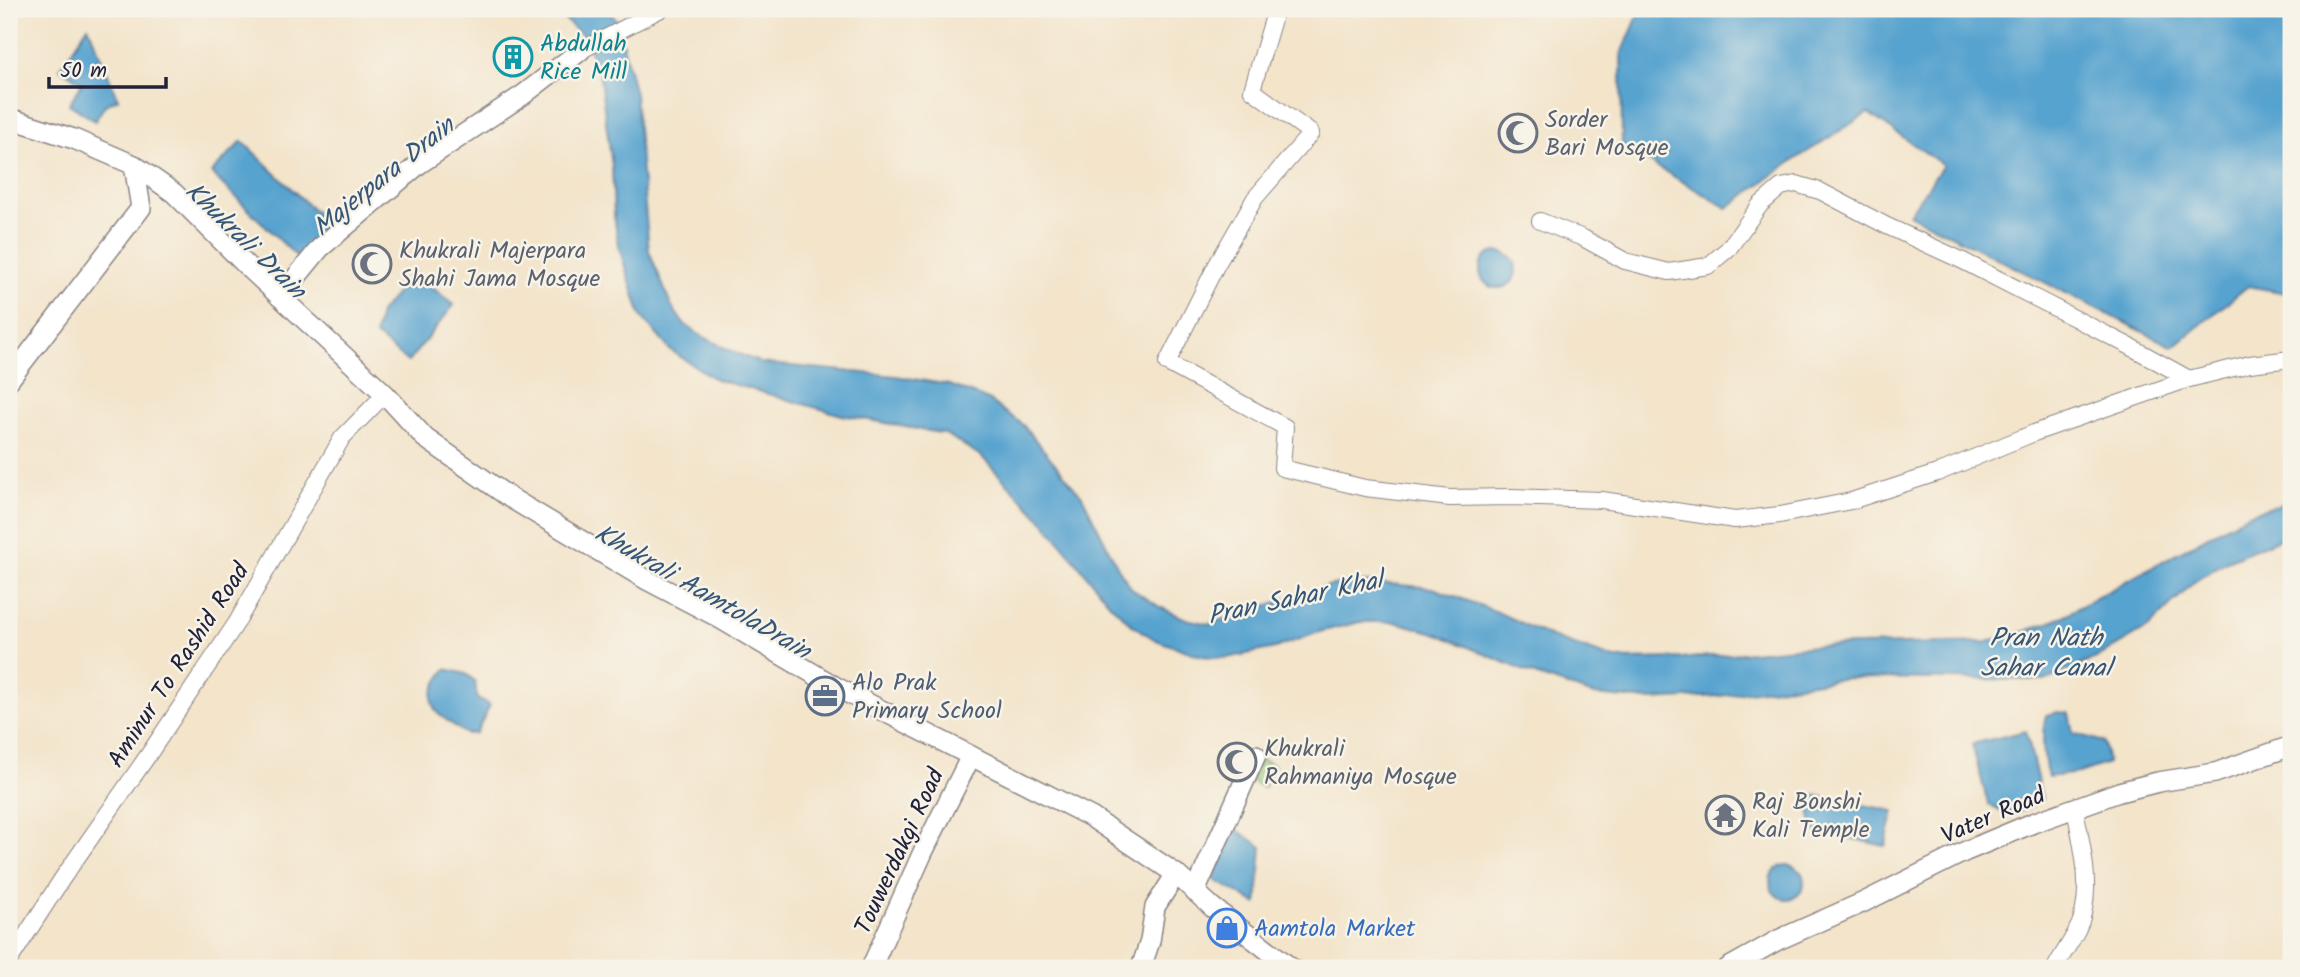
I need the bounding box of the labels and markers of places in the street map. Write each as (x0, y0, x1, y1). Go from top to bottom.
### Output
place label: Abdullah Rice Mill (540, 25, 627, 92)
building icon: Abdullah Rice Mill (492, 36, 534, 78)
place label: Sorder Bari Mosque (1545, 101, 1669, 168)
mosque icon: Sorder Bari Mosque (1497, 112, 1539, 154)
place label: Khukrali Majerpara Shahi Jama Mosque (399, 232, 600, 299)
mosque icon: Khukrali Majerpara Shahi Jama Mosque (351, 243, 393, 285)
place label: Alo Prak Primary School (852, 664, 1002, 731)
office icon: Alo Prak Primary School (804, 675, 846, 717)
place label: Khukrali Rahmaniya Mosque (1264, 730, 1457, 797)
mosque icon: Khukrali Rahmaniya Mosque (1216, 741, 1258, 783)
place label: Raj Bonshi Kali Temple (1752, 783, 1870, 850)
temple icon: Raj Bonshi Kali Temple (1704, 794, 1746, 836)
shop icon: Aamtola Market (1206, 907, 1248, 949)
place label: Aamtola Market (1254, 910, 1416, 949)

